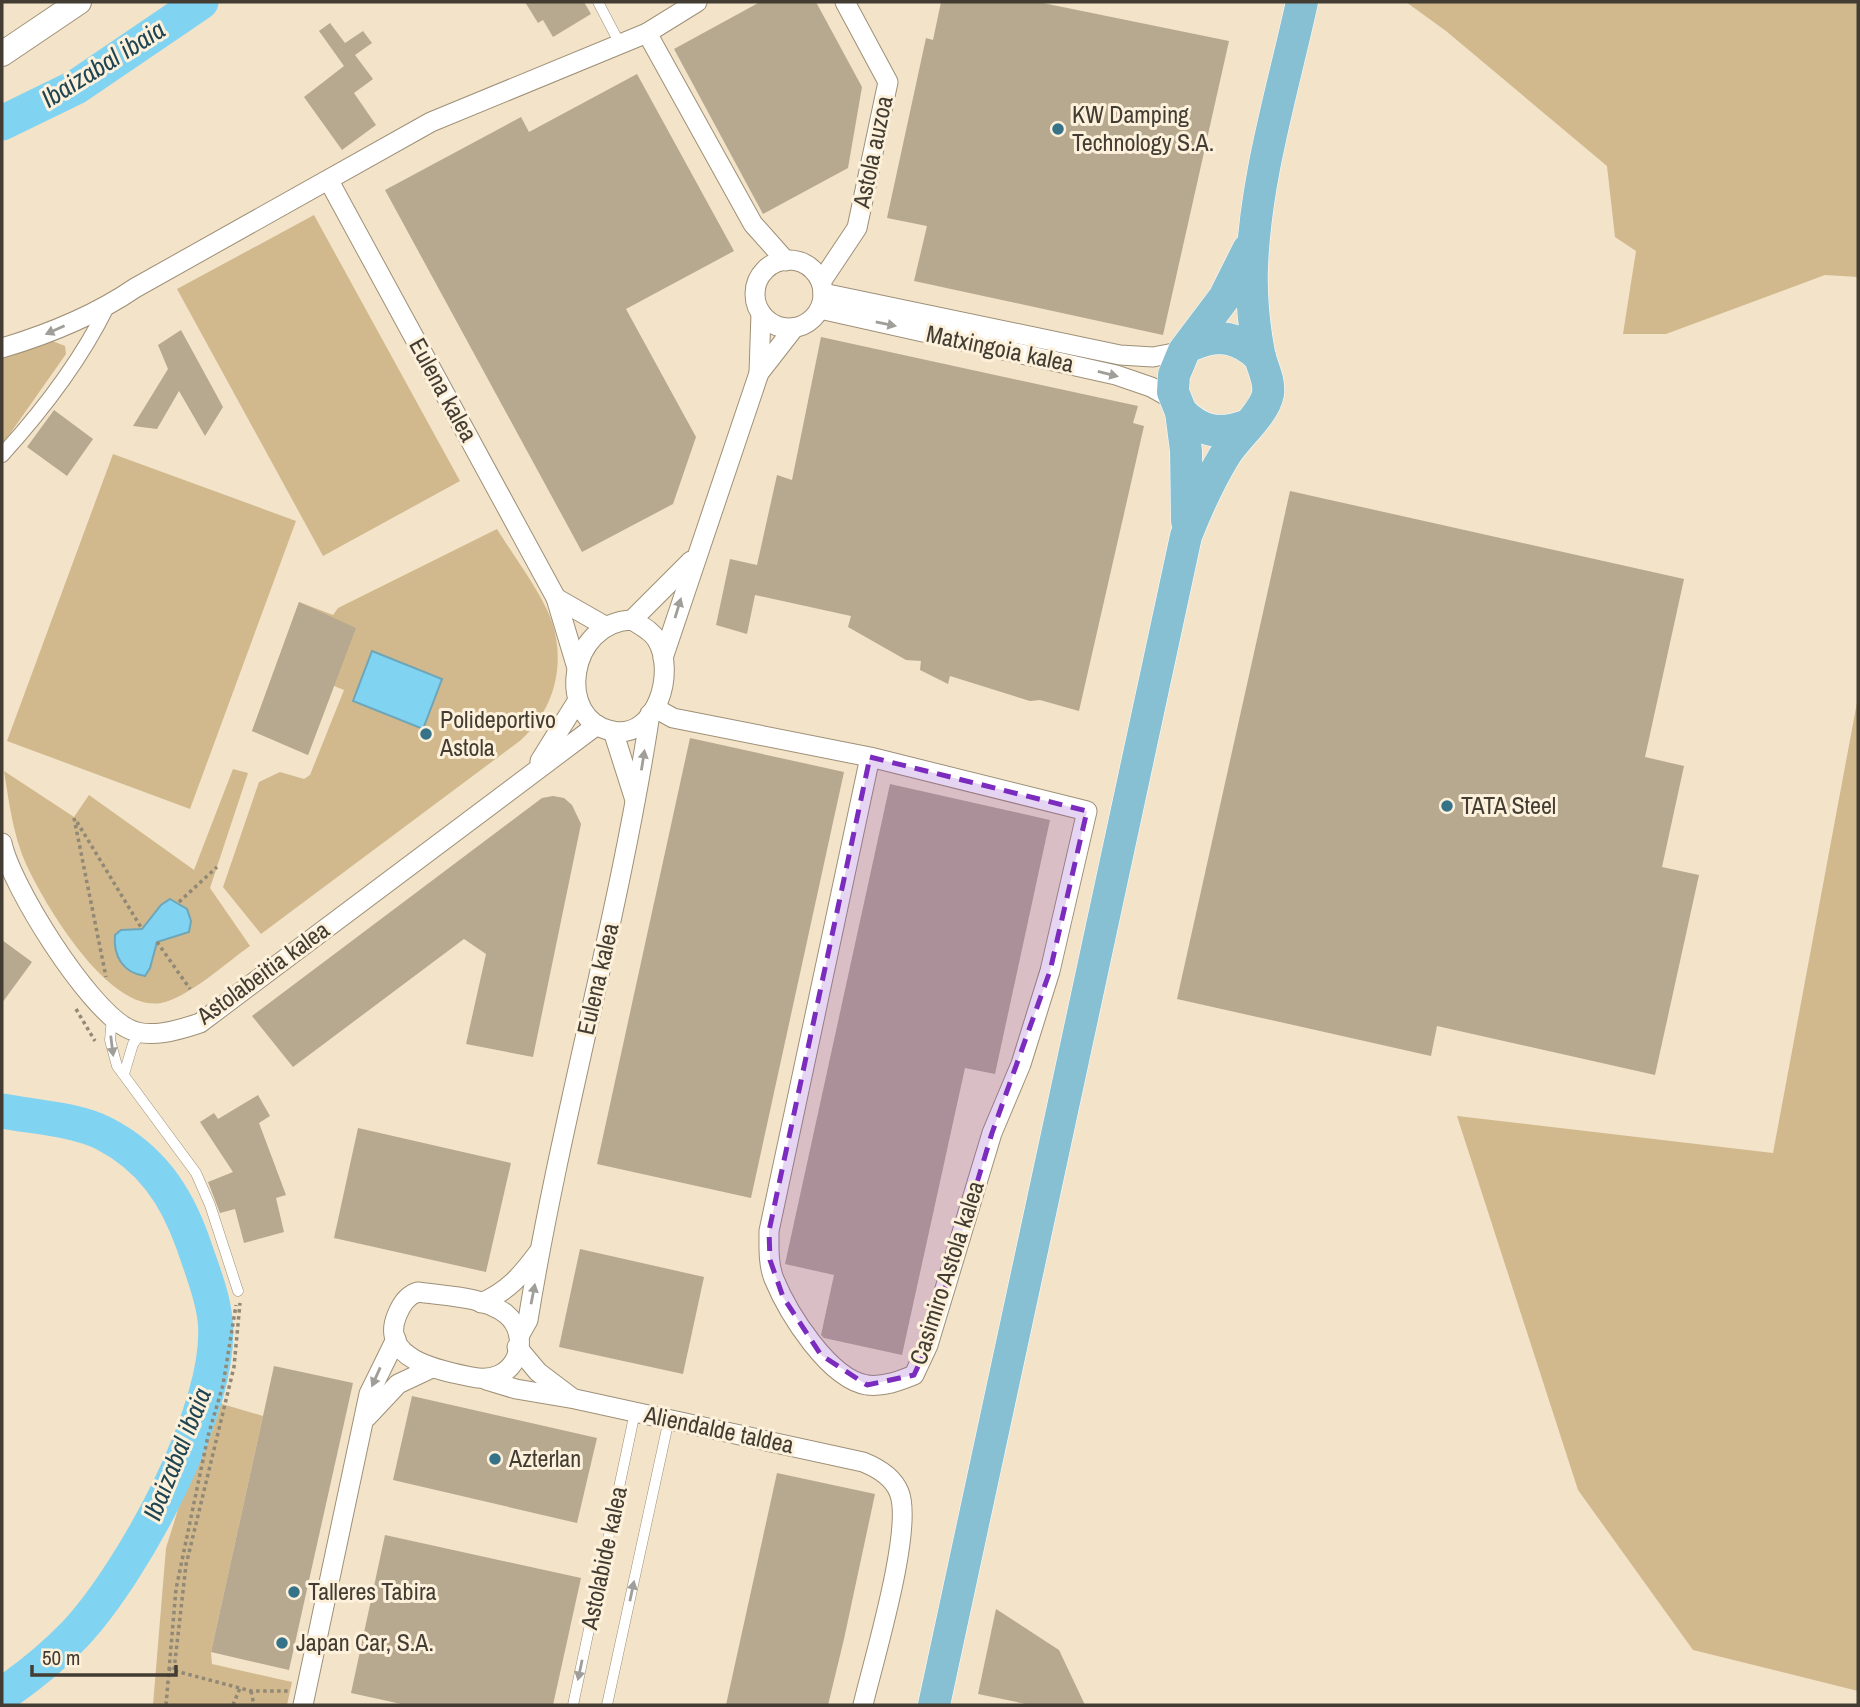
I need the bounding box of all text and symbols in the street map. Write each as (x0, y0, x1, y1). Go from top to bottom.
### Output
water label: Ibaizabal ibaia (34, 12, 171, 115)
street label: Astola auzoa (844, 93, 900, 212)
place label: KW Damping Technology S.A. (1072, 98, 1214, 158)
marker: KW Damping Technology S.A. (1050, 121, 1066, 137)
street label: Matxingoia kalea (924, 317, 1077, 379)
one-way arrow (875, 319, 897, 330)
one-way arrow (45, 325, 66, 336)
street label: Eulena kalea (402, 332, 485, 447)
one-way arrow (1098, 369, 1120, 380)
one-way arrow (674, 597, 684, 618)
place label: Polideportivo Astola (439, 703, 556, 763)
marker: Polideportivo Astola (418, 726, 434, 742)
one-way arrow (638, 748, 649, 770)
place label: TATA Steel (1461, 789, 1556, 821)
marker: TATA Steel (1439, 798, 1455, 814)
street label: Astolabeitia kalea (189, 913, 335, 1032)
street label: Eulena kalea (569, 920, 625, 1038)
one-way arrow (107, 1035, 118, 1057)
street label: Casimiro Astola kalea (901, 1177, 991, 1369)
one-way arrow (528, 1283, 539, 1305)
one-way arrow (370, 1367, 382, 1387)
water label: Ibaizabal ibaia (134, 1382, 219, 1525)
street label: Aliendalde taldea (641, 1397, 797, 1460)
place label: Azterlan (508, 1442, 581, 1474)
marker: Azterlan (487, 1451, 503, 1467)
street label: Astolabide kalea (572, 1483, 634, 1633)
place label: Talleres Tabira (308, 1575, 436, 1607)
one-way arrow (627, 1580, 638, 1602)
marker: Talleres Tabira (286, 1584, 302, 1600)
place label: Japan Car, S.A. (296, 1626, 434, 1658)
scale bar (32, 1634, 175, 1678)
marker: Japan Car, S.A. (274, 1635, 290, 1651)
text: 50 m (42, 1643, 80, 1672)
one-way arrow (574, 1659, 585, 1681)

